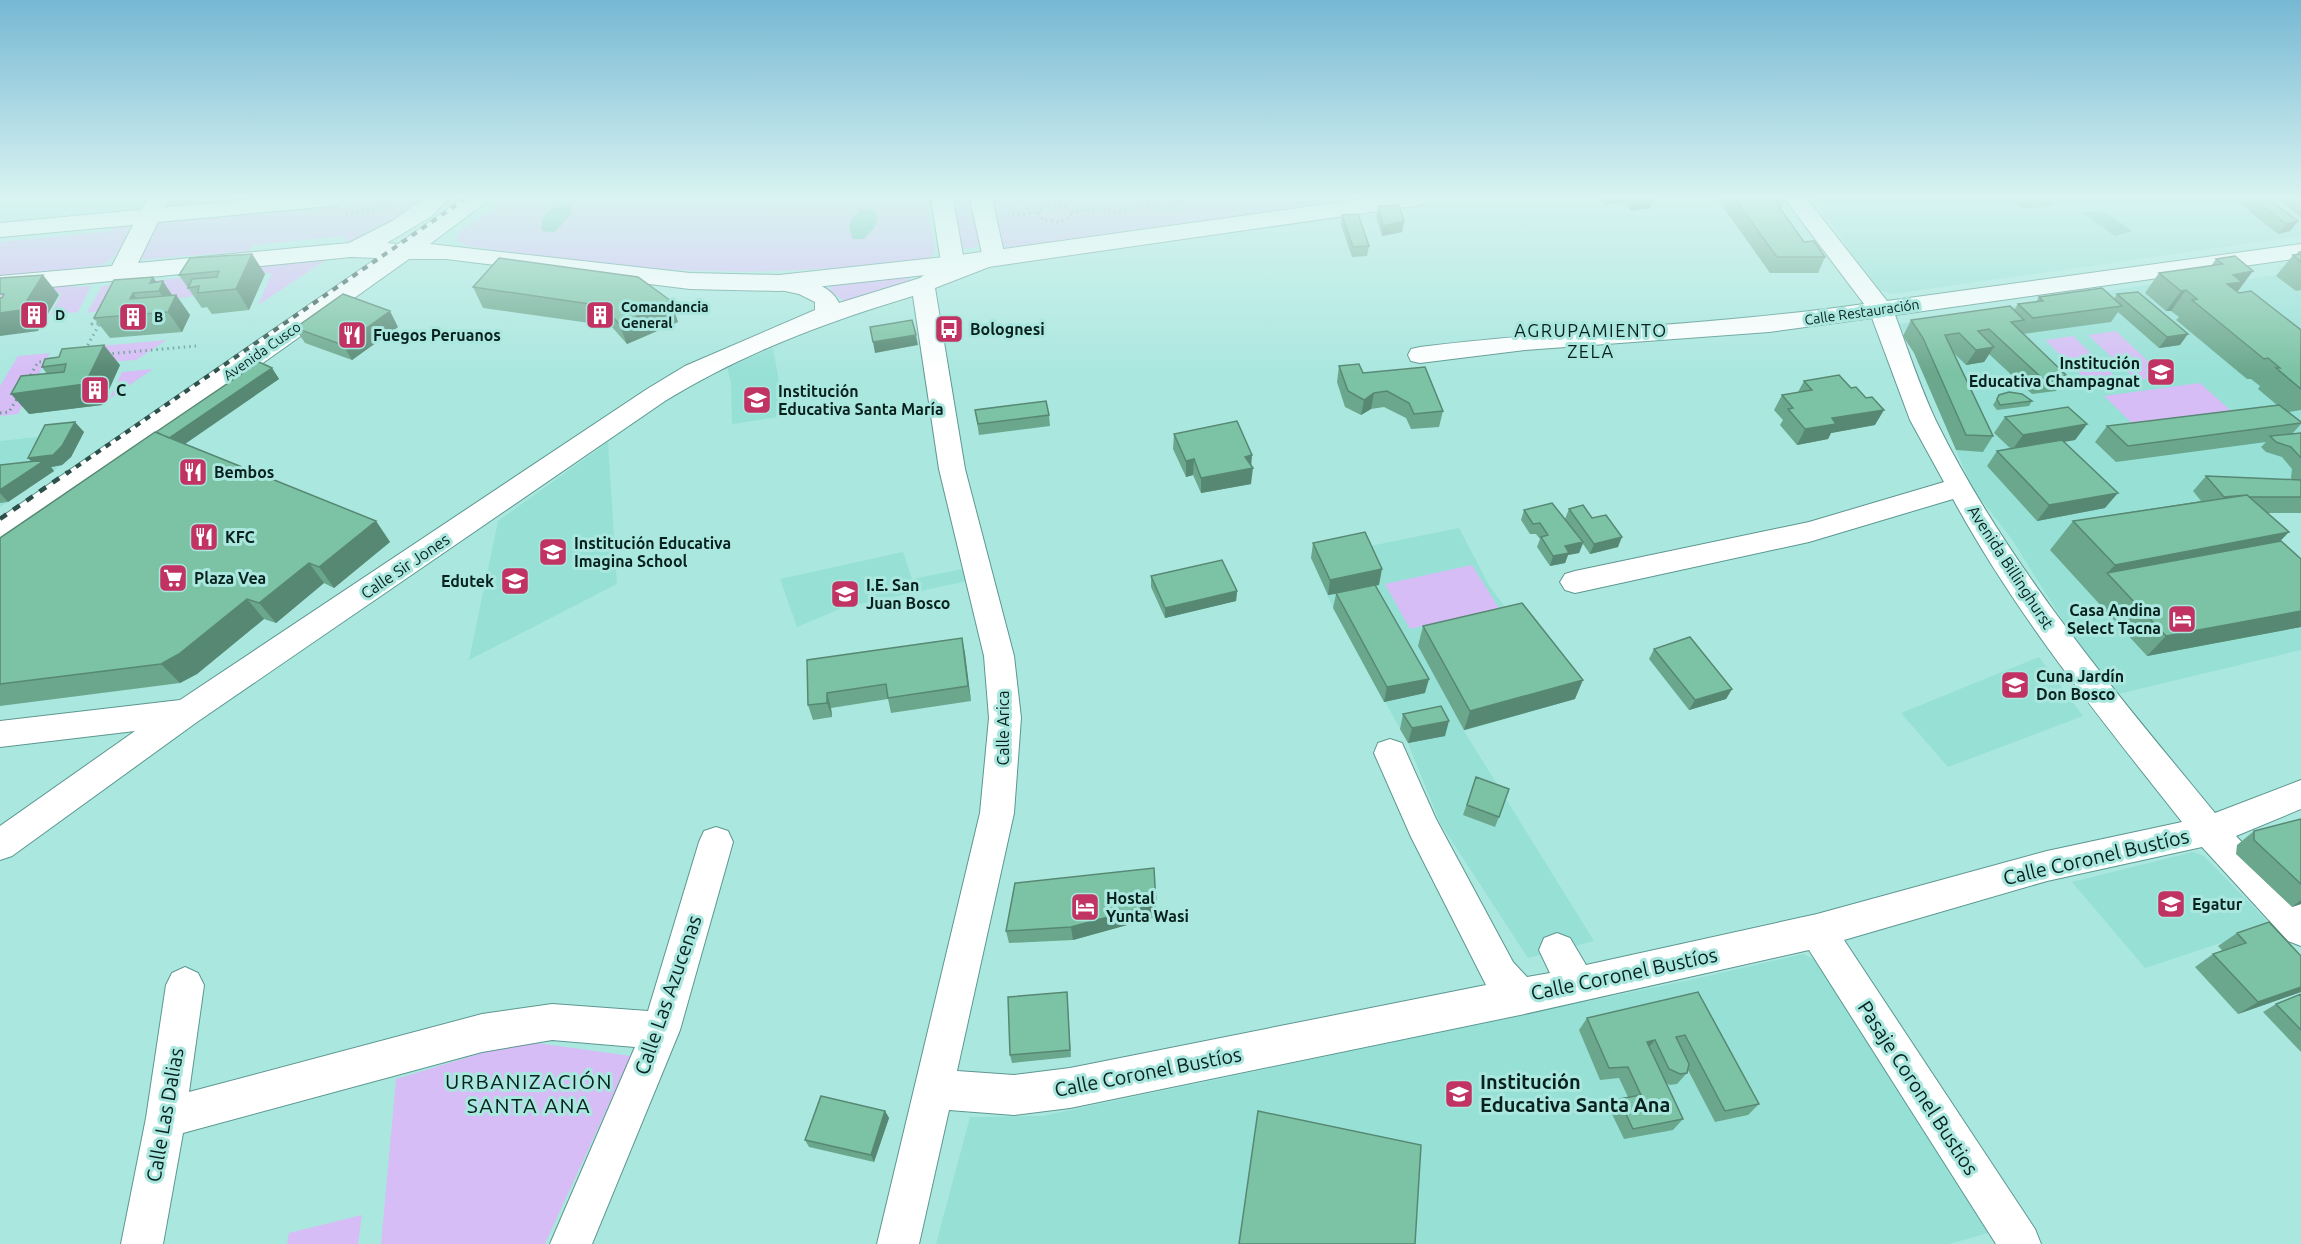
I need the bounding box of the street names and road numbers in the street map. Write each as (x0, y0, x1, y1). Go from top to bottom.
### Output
street label: Calle Restauración (1804, 296, 1920, 328)
street label: Avenida Cusco (220, 318, 304, 384)
street label: Avenida Billinghurst (1964, 502, 2058, 633)
street label: Calle Sir Jones (357, 530, 453, 602)
street label: Calle Arica (994, 691, 1012, 765)
street label: Calle Coronel Bustíos (2001, 824, 2191, 889)
street label: Calle Las Azucenas (629, 912, 706, 1078)
street label: Calle Coronel Bustíos (1529, 943, 1719, 1005)
street label: Pasaje Coronel Bustios (1854, 996, 1983, 1179)
street label: Calle Coronel Bustíos (1052, 1042, 1243, 1101)
street label: Calle Las Dalias (141, 1046, 188, 1184)

